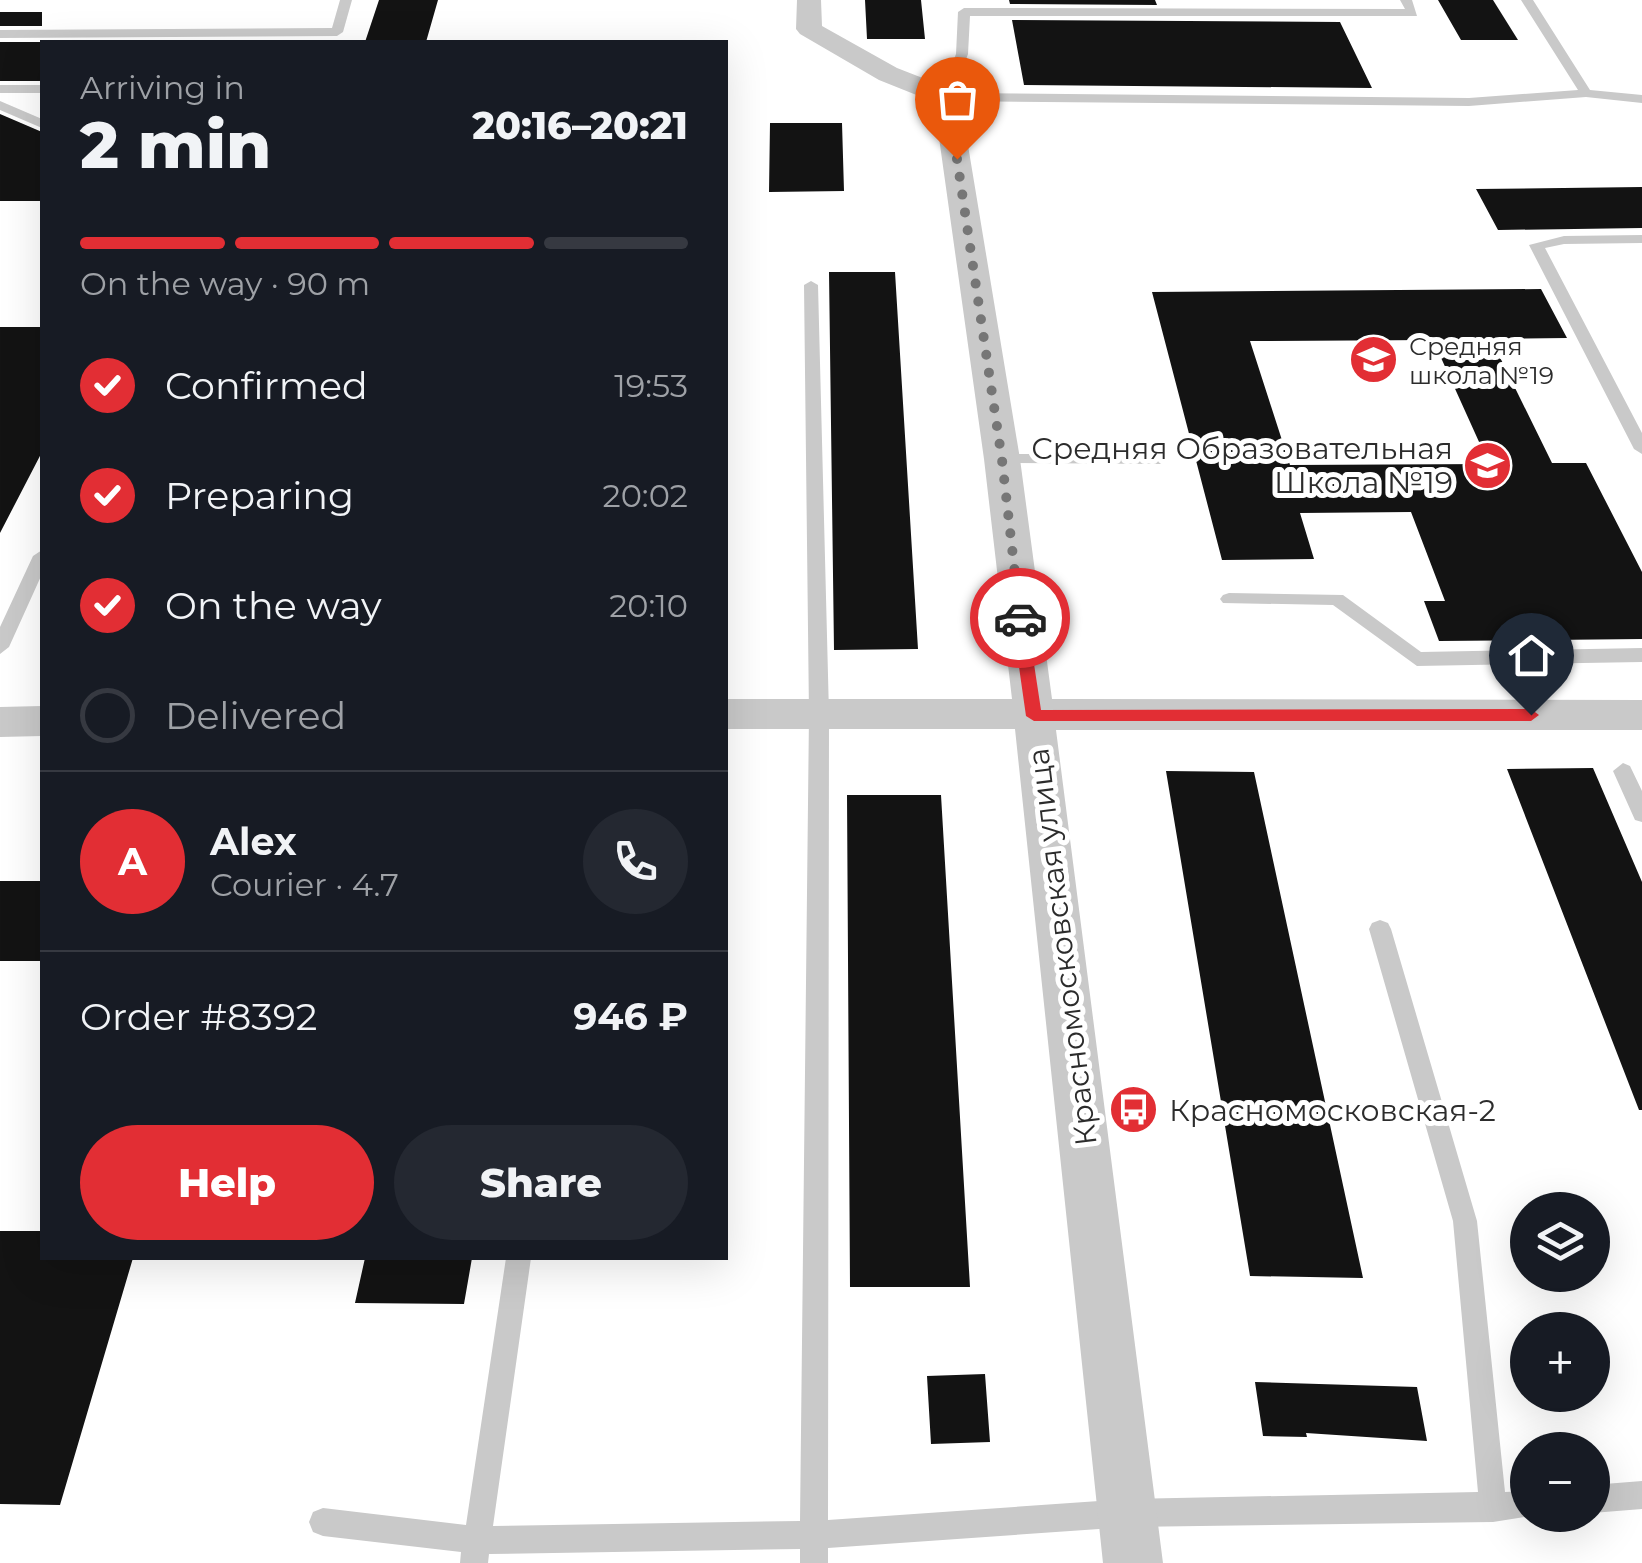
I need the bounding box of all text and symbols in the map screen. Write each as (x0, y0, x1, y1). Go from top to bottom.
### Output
pin (915, 57, 1000, 160)
text: Arriving in (80, 68, 245, 107)
icon: bag (930, 72, 985, 127)
text: 20:16–20:21 (472, 102, 688, 149)
text: 2 min (80, 105, 271, 184)
text: On the way · 90 m (80, 264, 370, 303)
place label: Средняя школа №19 (1409, 331, 1554, 390)
school or university icon: Средняя школа №19 (1348, 334, 1400, 386)
icon: check (80, 358, 135, 413)
text: Confirmed (165, 362, 368, 409)
text: 19:53 (614, 366, 688, 405)
place label: Средняя Образовательная Школа №19 (1031, 430, 1453, 501)
school or university icon: Средняя Образовательная Школа №19 (1462, 439, 1514, 491)
icon: check (80, 468, 135, 523)
text: Preparing (165, 472, 354, 519)
text: 20:02 (603, 476, 688, 515)
courier (970, 568, 1070, 668)
icon: check (80, 578, 135, 633)
text: On the way (165, 582, 382, 629)
text: 20:10 (609, 586, 688, 625)
icon: car (993, 591, 1048, 646)
pin (1489, 613, 1574, 716)
icon: home (1504, 628, 1559, 683)
text: Delivered (165, 692, 346, 739)
street label: Красномосковская улица (1019, 746, 1105, 1148)
button: phone (583, 809, 688, 914)
text: Alex (210, 818, 297, 865)
text: A (118, 838, 147, 885)
text: Courier · 4.7 (210, 865, 399, 904)
text: Order #8392 (80, 993, 317, 1040)
text: 946 ₽ (573, 993, 688, 1040)
bus stop icon: Красномосковская-2 (1108, 1084, 1160, 1136)
place label: Красномосковская-2 (1169, 1092, 1496, 1129)
button: Help (80, 1125, 374, 1240)
button: Share (394, 1125, 688, 1240)
map controls (1510, 1192, 1610, 1532)
button: layers (1510, 1192, 1610, 1292)
button: + (1510, 1312, 1610, 1412)
button: − (1510, 1432, 1610, 1532)

